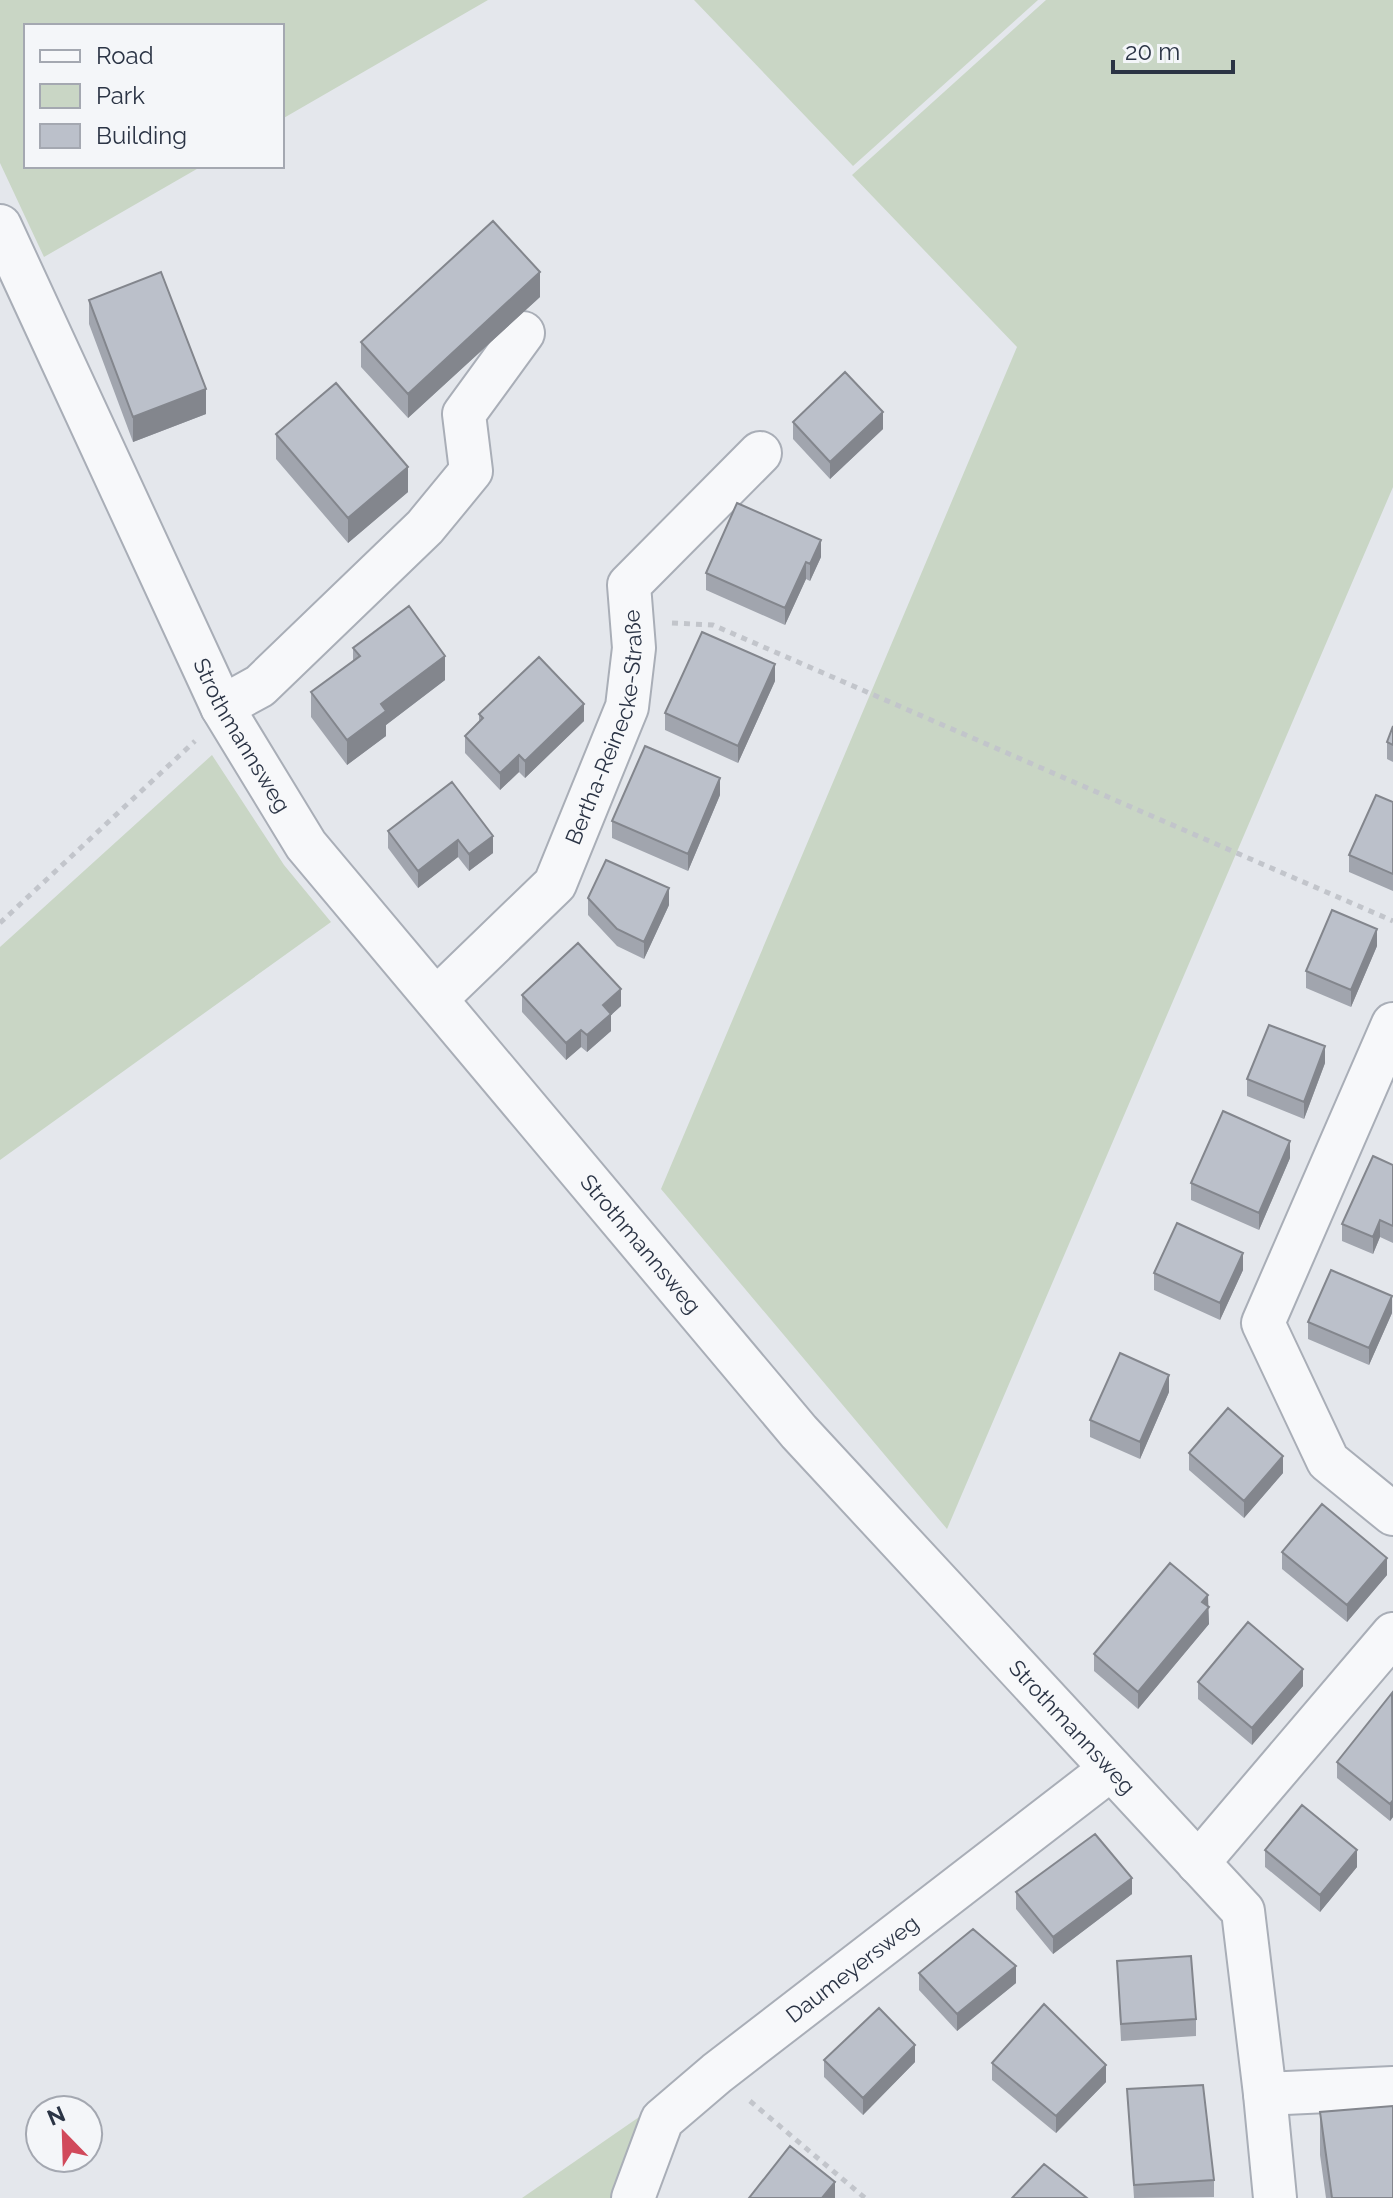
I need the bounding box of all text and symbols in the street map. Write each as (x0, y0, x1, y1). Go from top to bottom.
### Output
legend (24, 24, 284, 168)
scale bar (1113, 24, 1233, 74)
text: 20 m (1125, 37, 1180, 66)
text: Road (96, 41, 154, 70)
text: Park (96, 81, 145, 110)
text: Building (96, 121, 187, 150)
street label: Bertha-Reinecke-Straße (560, 609, 647, 848)
street label: Strothmannsweg (188, 654, 296, 817)
street label: Strothmannsweg (575, 1169, 707, 1318)
street label: Strothmannsweg (1004, 1655, 1141, 1799)
street label: Daumeyersweg (781, 1910, 923, 2028)
north arrow (24, 2094, 104, 2174)
text: N (43, 2100, 69, 2131)

